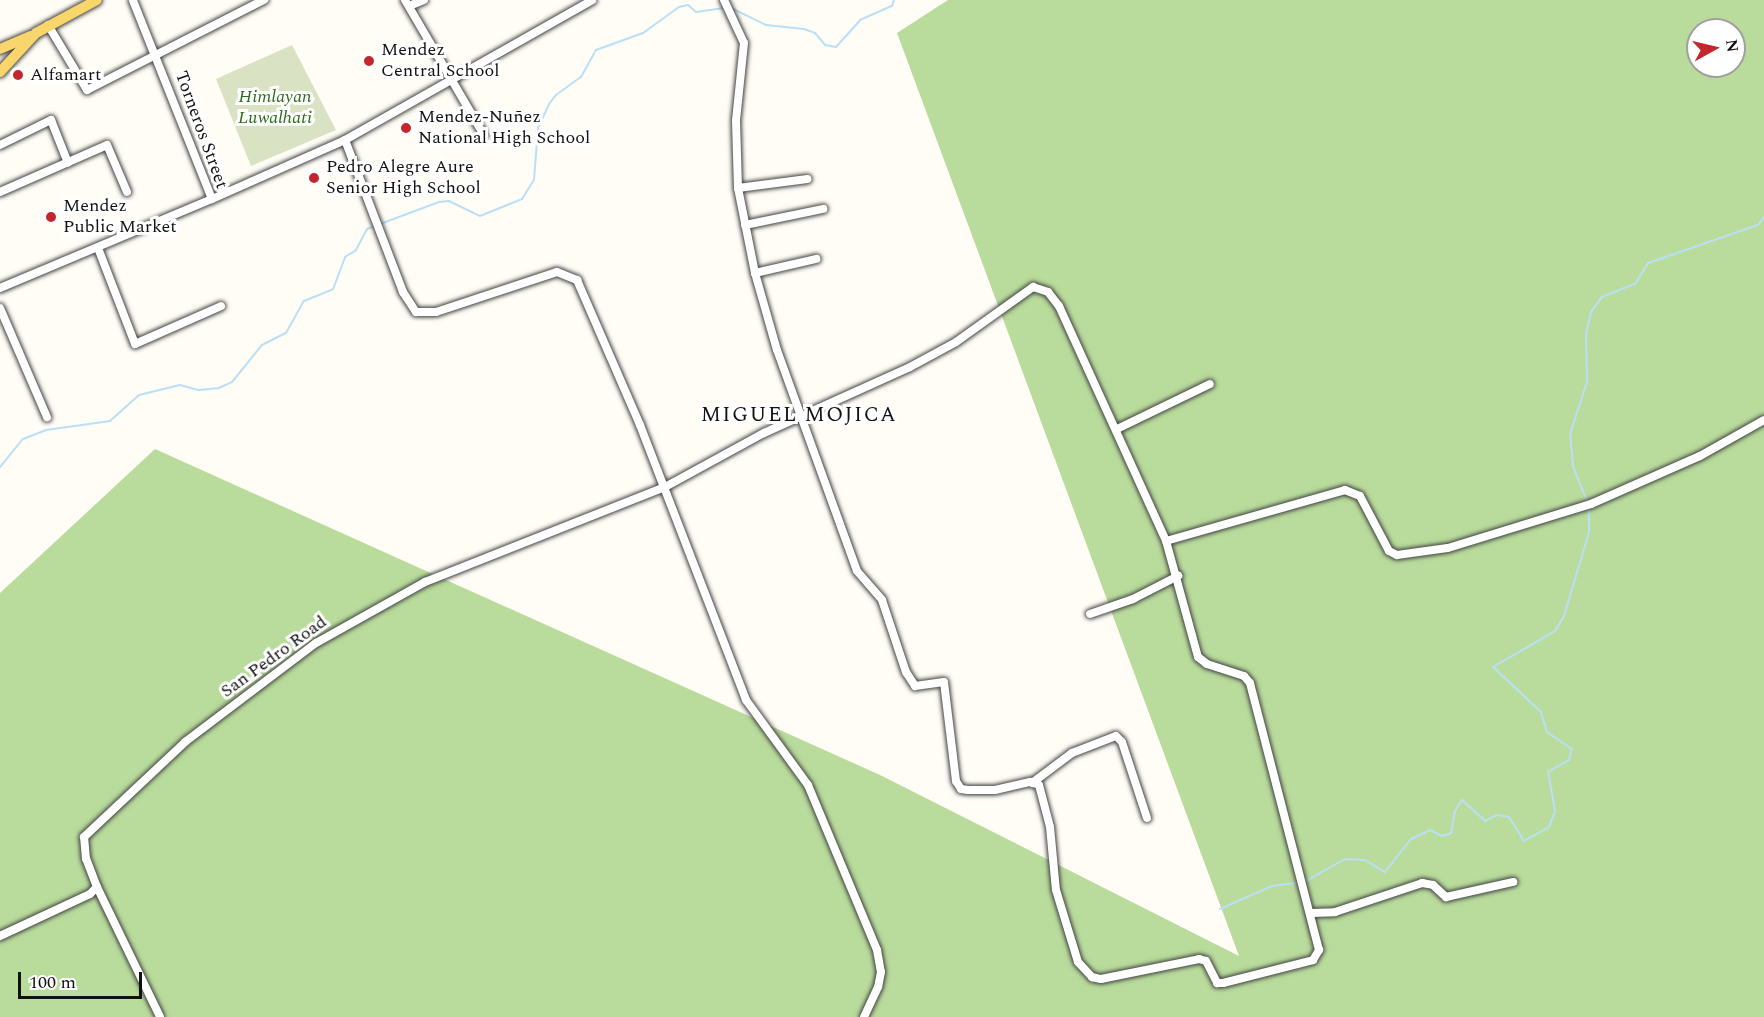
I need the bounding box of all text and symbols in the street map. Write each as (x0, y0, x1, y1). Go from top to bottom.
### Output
north arrow (1686, 18, 1746, 78)
text: N (1719, 38, 1745, 54)
place label: Mendez Central School (381, 40, 499, 82)
marker: Mendez Central School (362, 54, 376, 68)
place label: Alfamart (30, 64, 101, 86)
marker: Alfamart (11, 68, 25, 82)
street label: Torneros Street (170, 68, 232, 192)
park label: Himlayan Luwalhati (238, 87, 312, 130)
place label: Mendez-Nuñez National High School (418, 107, 590, 150)
marker: Mendez-Nuñez National High School (399, 121, 413, 135)
place label: Pedro Alegre Aure Senior High School (326, 157, 481, 200)
marker: Pedro Alegre Aure Senior High School (307, 171, 321, 185)
place label: Mendez Public Market (63, 196, 177, 238)
marker: Mendez Public Market (44, 210, 58, 224)
district label: MIGUEL MOJICA (701, 402, 897, 428)
street label: San Pedro Road (217, 611, 331, 703)
scale bar (21, 960, 146, 998)
text: 100 m (29, 969, 76, 996)

